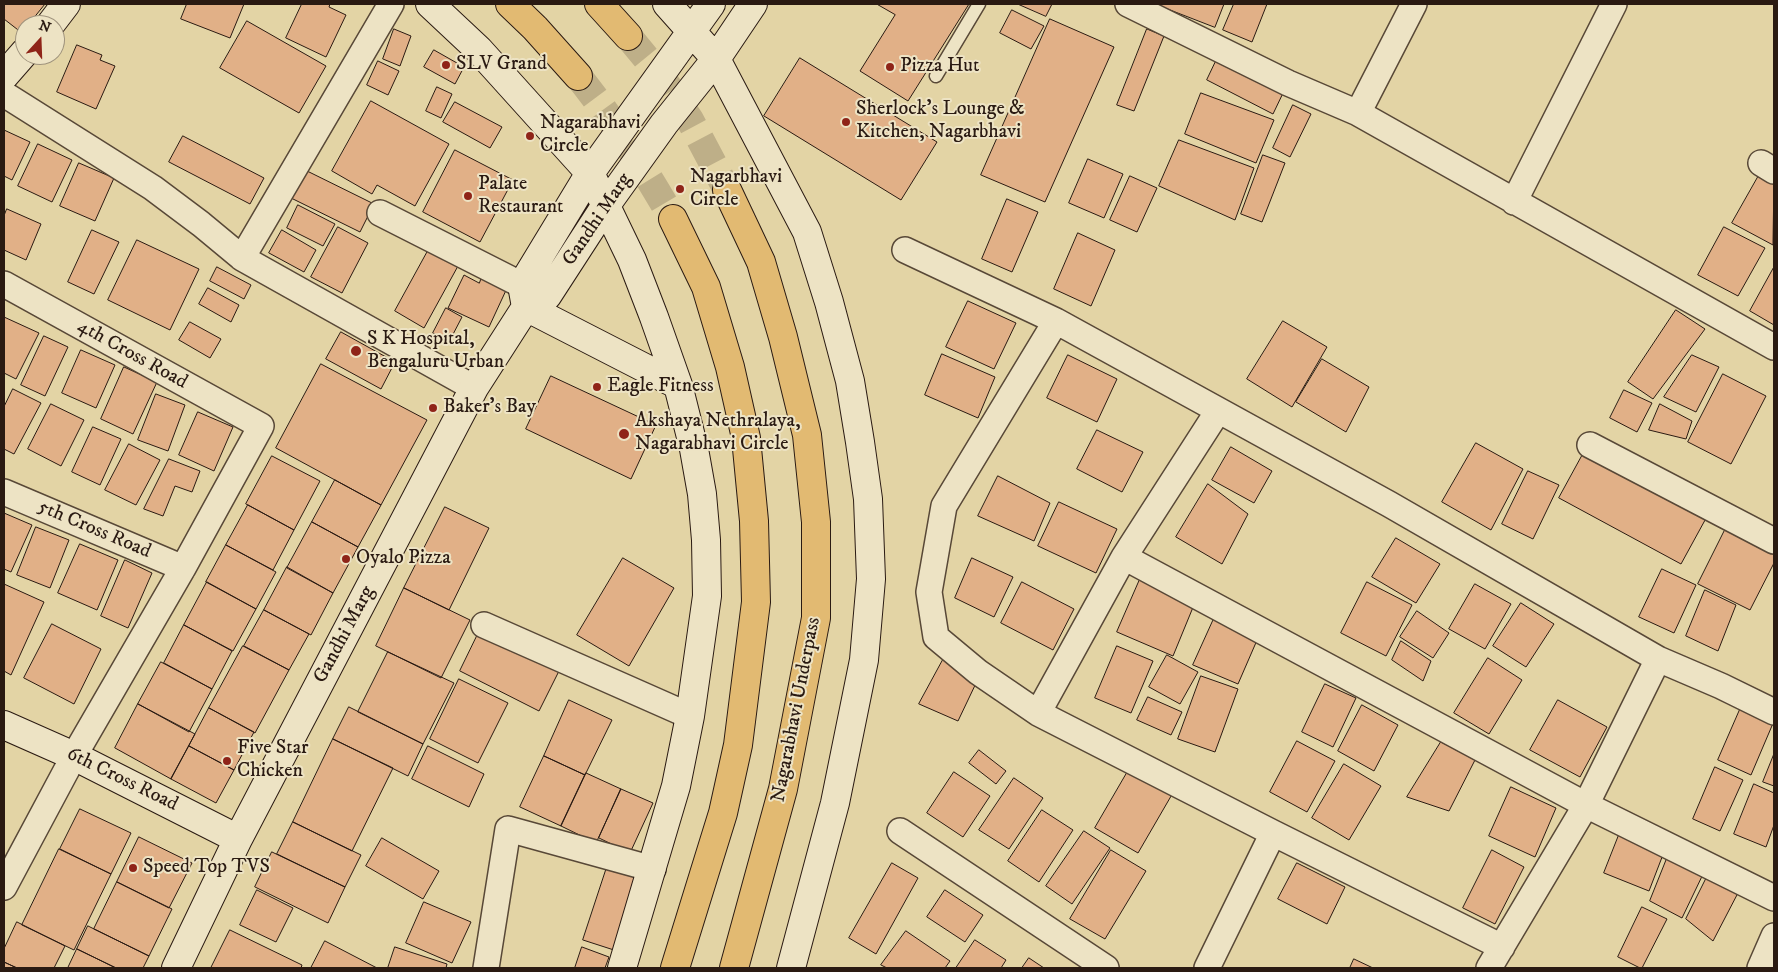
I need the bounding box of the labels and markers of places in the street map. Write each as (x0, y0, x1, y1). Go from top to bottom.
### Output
place label: SLV Grand (456, 53, 547, 77)
place label: Pizza Hut (900, 55, 979, 79)
marker: SLV Grand (440, 59, 452, 71)
marker: Pizza Hut (884, 61, 896, 73)
place label: Sherlock's Lounge & Kitchen, Nagarbhavi (856, 98, 1024, 145)
place label: Nagarabhavi Circle (540, 112, 641, 159)
marker: Sherlock's Lounge & Kitchen, Nagarbhavi (840, 116, 852, 128)
marker: Nagarabhavi Circle (524, 130, 536, 142)
place label: Nagarbhavi Circle (690, 166, 782, 213)
place label: Palate Restaurant (478, 173, 563, 220)
marker: Nagarbhavi Circle (674, 183, 686, 195)
marker: Palate Restaurant (462, 190, 474, 202)
place label: S K Hospital, Bengaluru Urban (367, 328, 504, 375)
marker: S K Hospital, Bengaluru Urban (349, 344, 363, 358)
place label: Eagle Fitness (607, 375, 714, 399)
marker: Eagle Fitness (591, 381, 603, 393)
place label: Baker's Bay (443, 396, 536, 420)
marker: Baker's Bay (427, 402, 439, 414)
place label: Akshaya Nethralaya, Nagarabhavi Circle (635, 410, 801, 457)
marker: Akshaya Nethralaya, Nagarabhavi Circle (617, 427, 631, 441)
place label: Oyalo Pizza (356, 547, 451, 571)
marker: Oyalo Pizza (340, 553, 352, 565)
place label: Five Star Chicken (237, 737, 309, 784)
marker: Five Star Chicken (221, 755, 233, 767)
place label: Speed Top TVS (143, 856, 270, 880)
marker: Speed Top TVS (127, 862, 139, 874)

